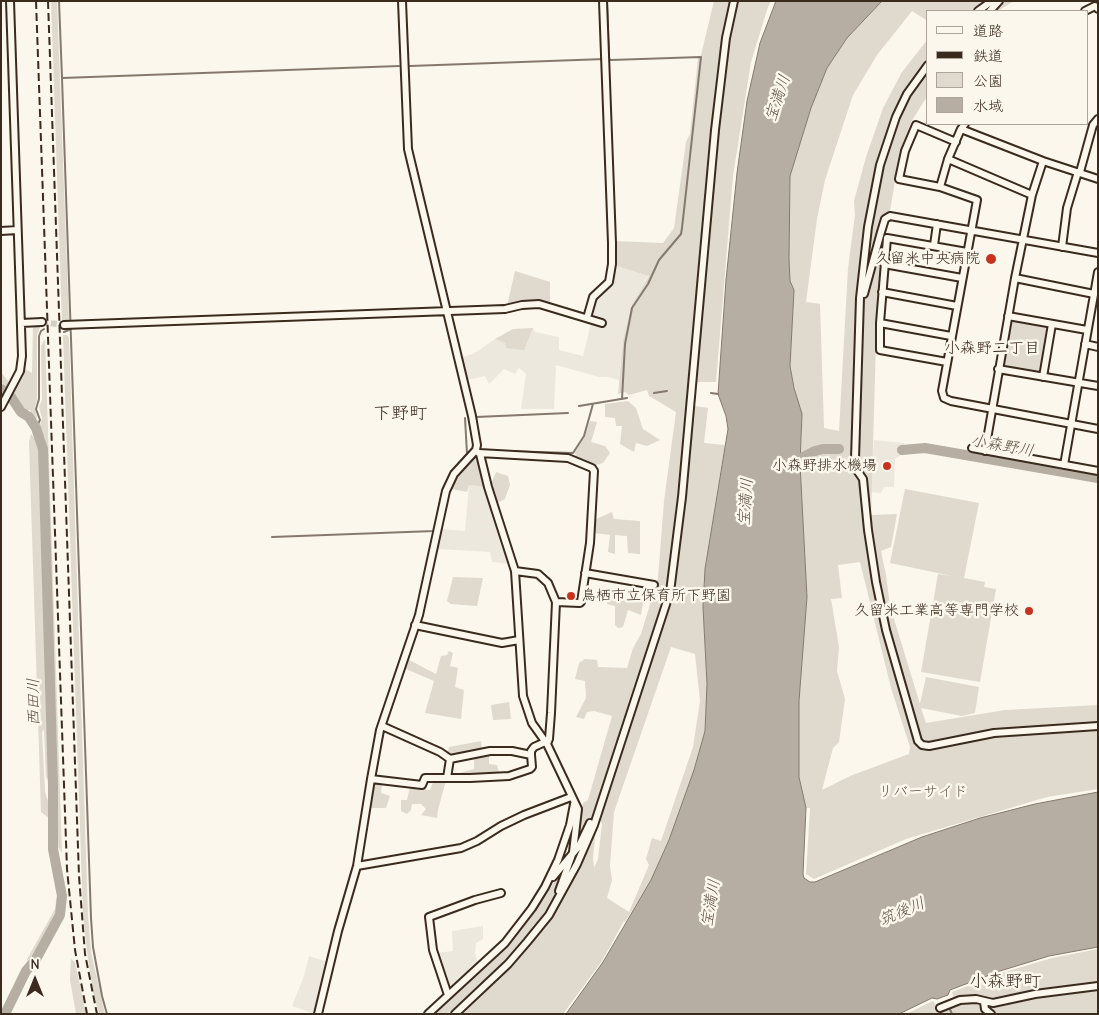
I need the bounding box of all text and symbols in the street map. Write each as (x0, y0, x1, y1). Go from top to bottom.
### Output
legend (926, 10, 1089, 125)
text: 道路 (973, 22, 1003, 40)
text: 鉄道 (973, 47, 1003, 65)
water label: 宝満川 (761, 72, 795, 124)
text: 公園 (973, 72, 1003, 90)
text: 水域 (973, 97, 1003, 115)
place label: 久留米中央病院 (875, 250, 980, 268)
marker: 久留米中央病院 (984, 252, 998, 266)
district label: 小森野二丁目 (944, 338, 1040, 358)
district label: 下野町 (373, 403, 427, 425)
water label: 小森野川 (969, 431, 1035, 461)
place label: 小森野排水機場 (772, 457, 877, 475)
marker: 小森野排水機場 (881, 460, 893, 472)
water label: 宝満川 (735, 477, 757, 527)
place label: 鳥栖市立保育所下野園 (581, 587, 731, 605)
marker: 鳥栖市立保育所下野園 (565, 590, 577, 602)
place label: 久留米工業高等専門学校 (854, 602, 1019, 620)
marker: 久留米工業高等専門学校 (1023, 605, 1035, 617)
water label: 西田川 (24, 678, 44, 726)
park label: リバーサイド (878, 783, 968, 801)
water label: 宝満川 (697, 878, 725, 928)
water label: 筑後川 (876, 894, 928, 930)
north arrow (10, 955, 60, 1005)
text: N (30, 956, 40, 973)
district label: 小森野町 (969, 971, 1041, 993)

